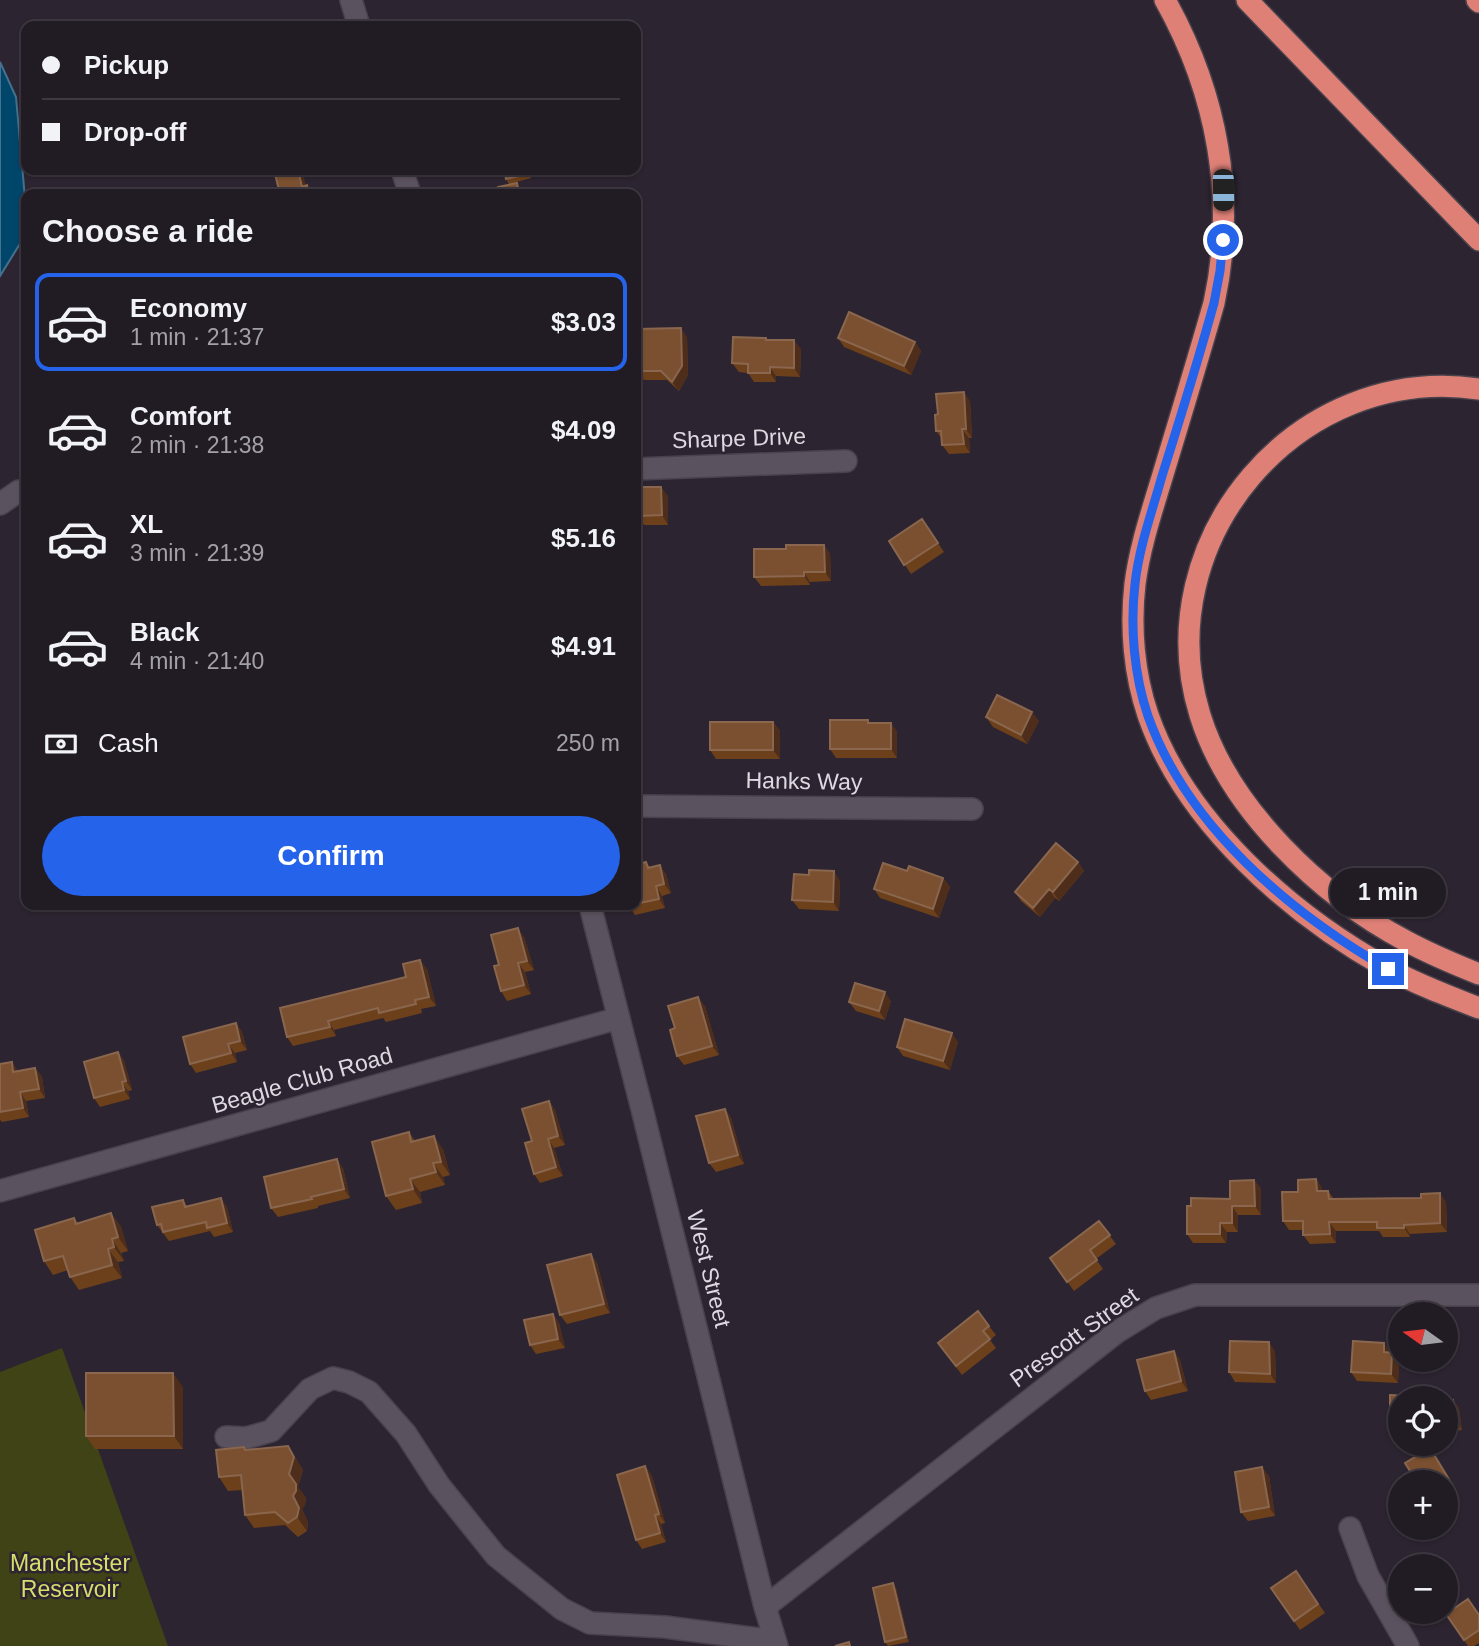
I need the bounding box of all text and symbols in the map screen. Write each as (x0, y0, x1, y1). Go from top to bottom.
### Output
text: Pickup (84, 50, 169, 80)
text: Drop-off (84, 117, 187, 147)
car (1213, 169, 1234, 211)
text: Choose a ride (42, 213, 254, 249)
route start (1207, 224, 1239, 256)
icon: car (46, 291, 109, 354)
text: Economy (130, 293, 247, 323)
text: $3.03 (551, 307, 616, 337)
text: 1 min · 21:37 (130, 324, 264, 350)
icon: car (46, 399, 109, 462)
text: Comfort (130, 401, 231, 431)
text: $4.09 (551, 415, 616, 445)
street label: Sharpe Drive (671, 423, 807, 453)
text: 2 min · 21:38 (130, 432, 264, 458)
icon: car (46, 507, 109, 570)
text: XL (130, 509, 163, 539)
text: $5.16 (551, 523, 616, 553)
text: 3 min · 21:39 (130, 540, 264, 566)
icon: car (46, 615, 109, 678)
text: Black (130, 617, 199, 647)
text: $4.91 (551, 631, 616, 661)
text: 4 min · 21:40 (130, 648, 264, 674)
icon: cash (42, 725, 80, 763)
text: Cash (98, 728, 159, 758)
text: 250 m (556, 730, 620, 756)
street label: Hanks Way (745, 767, 863, 795)
button: Confirm (42, 816, 620, 896)
callout: 1 min (1330, 867, 1446, 916)
text: 1 min (1358, 879, 1418, 905)
route end (1372, 953, 1404, 985)
street label: Beagle Club Road (209, 1042, 395, 1118)
street label: West Street (682, 1208, 736, 1331)
street label: Prescott Street (1005, 1281, 1144, 1392)
north arrow (1388, 1302, 1458, 1372)
map controls (1388, 1302, 1458, 1624)
button: locate (1388, 1386, 1458, 1456)
button: + (1388, 1470, 1458, 1540)
park label: Manchester Reservoir (10, 1550, 130, 1602)
button: − (1388, 1554, 1458, 1624)

